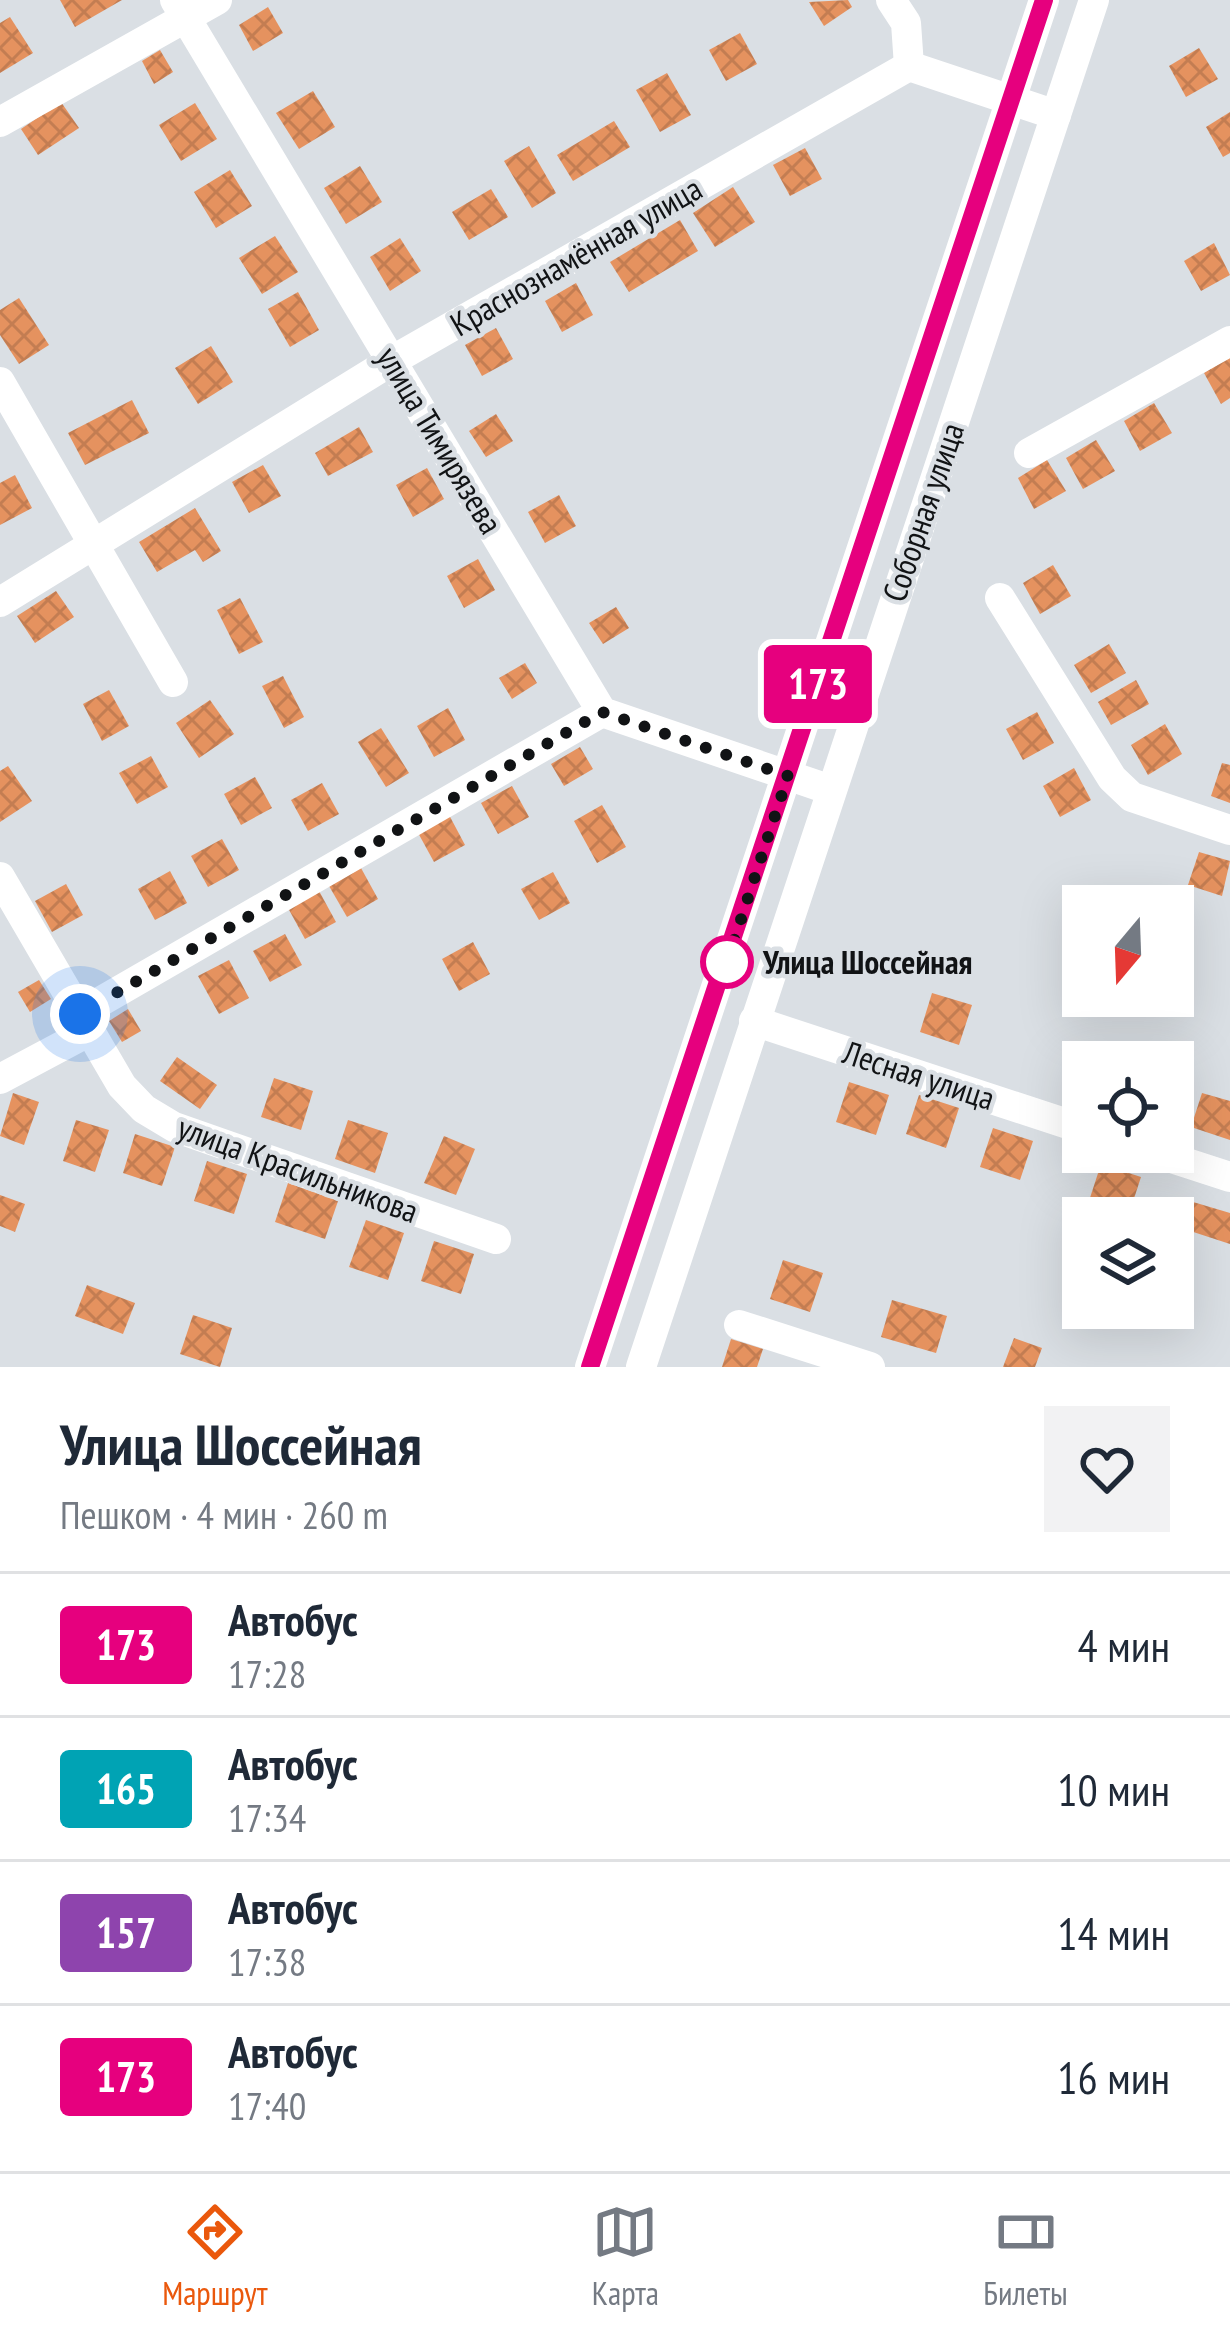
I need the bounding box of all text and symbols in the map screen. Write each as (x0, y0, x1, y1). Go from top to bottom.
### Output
street label: Краснознамённая улица (442, 166, 709, 345)
street label: улица Тимирязева (368, 338, 513, 541)
street label: Соборная улица (872, 417, 973, 607)
line badge: 173 (749, 645, 887, 723)
text: 173 (788, 656, 848, 711)
north arrow (1062, 885, 1194, 1017)
map controls (1062, 885, 1194, 1329)
marker: Улица Шоссейная (702, 937, 752, 987)
place label: Улица Шоссейная (762, 940, 972, 983)
your location (50, 984, 110, 1044)
street label: Лесная улица (837, 1030, 1000, 1119)
button: locate (1062, 1041, 1194, 1173)
street label: улица Красильникова (172, 1105, 424, 1232)
button: layers (1062, 1197, 1194, 1329)
button: heart (1044, 1406, 1170, 1532)
text: Улица Шоссейная (60, 1407, 422, 1481)
text: Пешком · 4 мин · 260 m (60, 1489, 388, 1540)
text: Автобус (228, 1590, 358, 1648)
text: 4 мин (1077, 1616, 1170, 1674)
text: 173 (96, 1617, 156, 1672)
text: 17:28 (228, 1648, 306, 1699)
text: Автобус (228, 1734, 358, 1792)
text: 10 мин (1057, 1760, 1170, 1818)
text: 165 (96, 1761, 156, 1816)
text: 17:34 (228, 1792, 306, 1843)
text: Автобус (228, 1878, 358, 1936)
text: 14 мин (1057, 1904, 1170, 1962)
text: 157 (96, 1905, 156, 1960)
text: 17:38 (228, 1936, 306, 1987)
text: Автобус (228, 2022, 358, 2080)
text: 16 мин (1057, 2048, 1170, 2106)
text: 173 (96, 2049, 156, 2104)
text: 17:40 (228, 2080, 306, 2131)
tab: Маршрут (162, 2199, 268, 2314)
tab: Карта (592, 2199, 659, 2314)
tab: Билеты (983, 2199, 1068, 2314)

